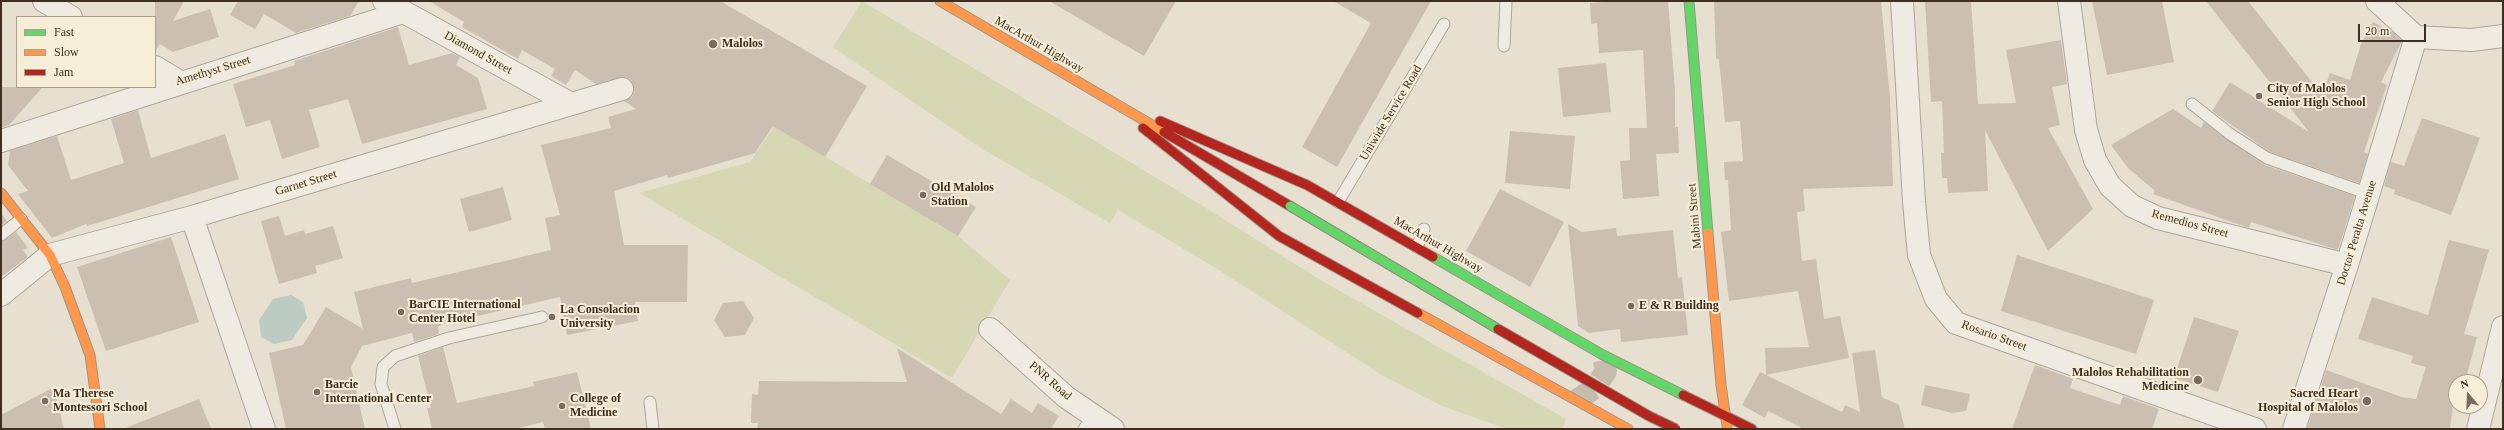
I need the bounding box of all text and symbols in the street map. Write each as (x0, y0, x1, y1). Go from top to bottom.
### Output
street label: MacArthur Highway (992, 14, 1086, 76)
legend (16, 16, 156, 88)
scale bar (2360, 16, 2428, 42)
text: 20 m (2365, 24, 2389, 38)
text: Fast (54, 25, 74, 39)
street label: Diamond Street (441, 28, 515, 78)
place label: Malolos (722, 37, 763, 51)
marker: Malolos (707, 38, 719, 50)
text: Slow (54, 45, 79, 59)
street label: Amethyst Street (174, 53, 252, 89)
street label: Uniwide Service Road (1357, 63, 1425, 163)
text: Jam (54, 65, 73, 79)
place label: City of Malolos Senior High School (2267, 82, 2366, 110)
marker: City of Malolos Senior High School (2254, 91, 2264, 101)
street label: Garnet Street (273, 167, 339, 199)
street label: Doctor Peralta Avenue (2334, 179, 2380, 287)
place label: Old Malolos Station (931, 181, 994, 209)
street label: Mabini Street (1685, 183, 1705, 249)
marker: Old Malolos Station (918, 190, 928, 200)
street label: Remedios Street (2150, 207, 2230, 241)
street label: MacArthur Highway (1391, 214, 1485, 276)
place label: BarCIE International Center Hotel (409, 298, 521, 326)
place label: E & R Building (1639, 299, 1719, 313)
marker: E & R Building (1626, 301, 1636, 311)
place label: La Consolacion University (560, 303, 640, 331)
marker: BarCIE International Center Hotel (396, 307, 406, 317)
marker: La Consolacion University (547, 312, 557, 322)
street label: Rosario Street (1959, 318, 2029, 354)
street label: PNR Road (1026, 359, 1074, 403)
place label: Malolos Rehabilitation Medicine (2072, 366, 2189, 394)
marker: Malolos Rehabilitation Medicine (2192, 374, 2204, 386)
north arrow (2448, 374, 2488, 414)
text: N (2459, 377, 2470, 391)
place label: Barcie International Center (325, 378, 431, 406)
place label: Ma Therese Montessori School (53, 387, 147, 415)
marker: Barcie International Center (312, 387, 322, 397)
place label: Sacred Heart Hospital of Malolos (2258, 387, 2358, 415)
place label: College of Medicine (570, 392, 621, 420)
marker: Sacred Heart Hospital of Malolos (2361, 395, 2373, 407)
marker: Ma Therese Montessori School (40, 396, 50, 406)
marker: College of Medicine (557, 401, 567, 411)

